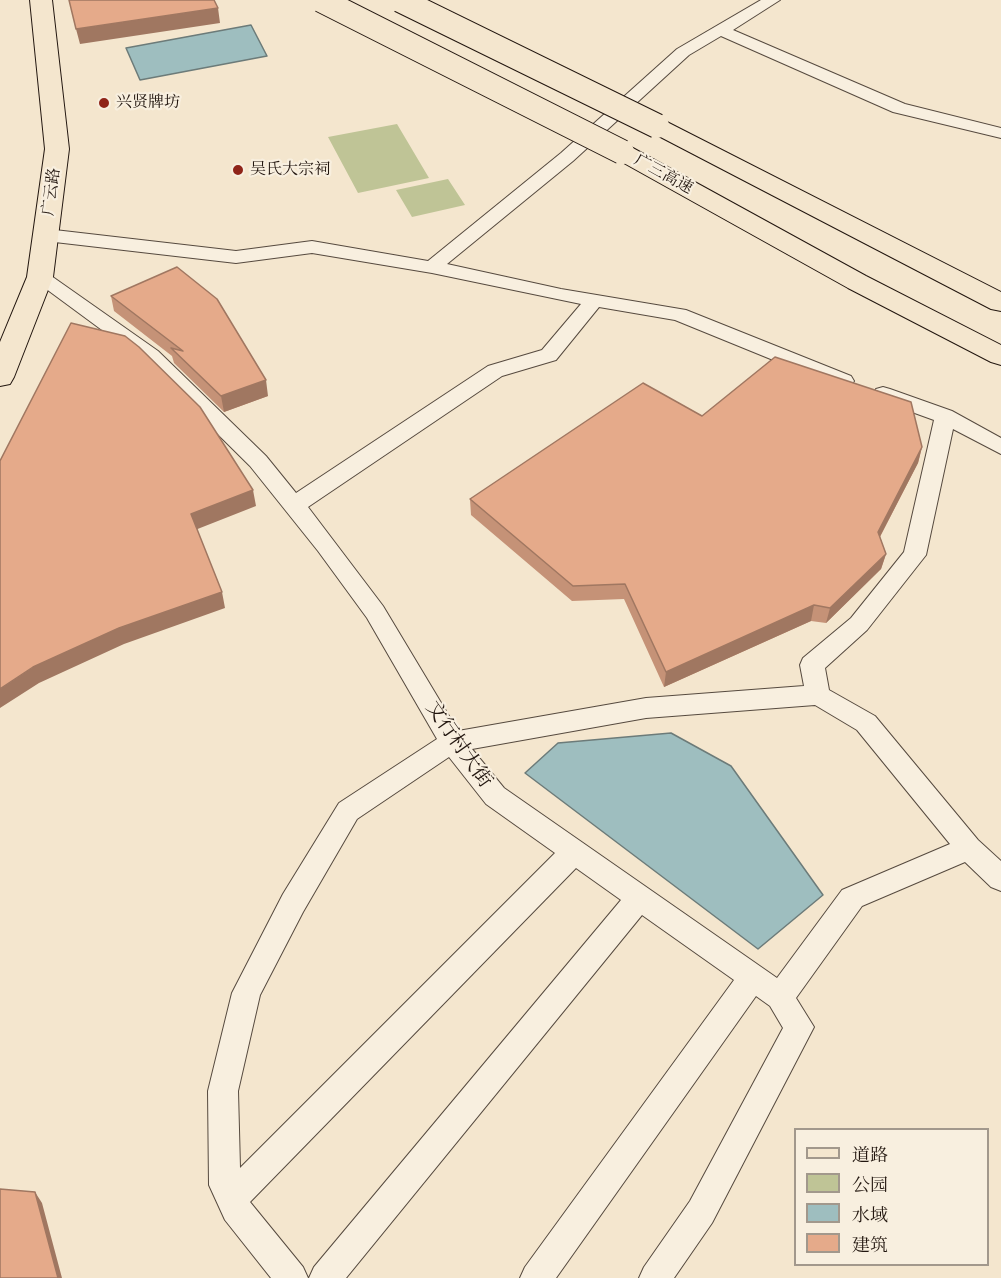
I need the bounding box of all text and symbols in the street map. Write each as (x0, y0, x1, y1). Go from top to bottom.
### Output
place label: 兴贤牌坊 (116, 93, 180, 113)
marker: 兴贤牌坊 (97, 96, 111, 110)
street label: 广三高速 (630, 151, 696, 199)
place label: 吴氏大宗祠 (250, 160, 330, 180)
marker: 吴氏大宗祠 (231, 163, 245, 177)
street label: 广云路 (39, 167, 65, 217)
street label: 文行村大街 (419, 697, 497, 793)
legend (794, 1128, 989, 1266)
text: 道路 (852, 1144, 888, 1167)
text: 公园 (852, 1174, 888, 1197)
text: 水域 (852, 1204, 888, 1227)
text: 建筑 (852, 1234, 888, 1257)

